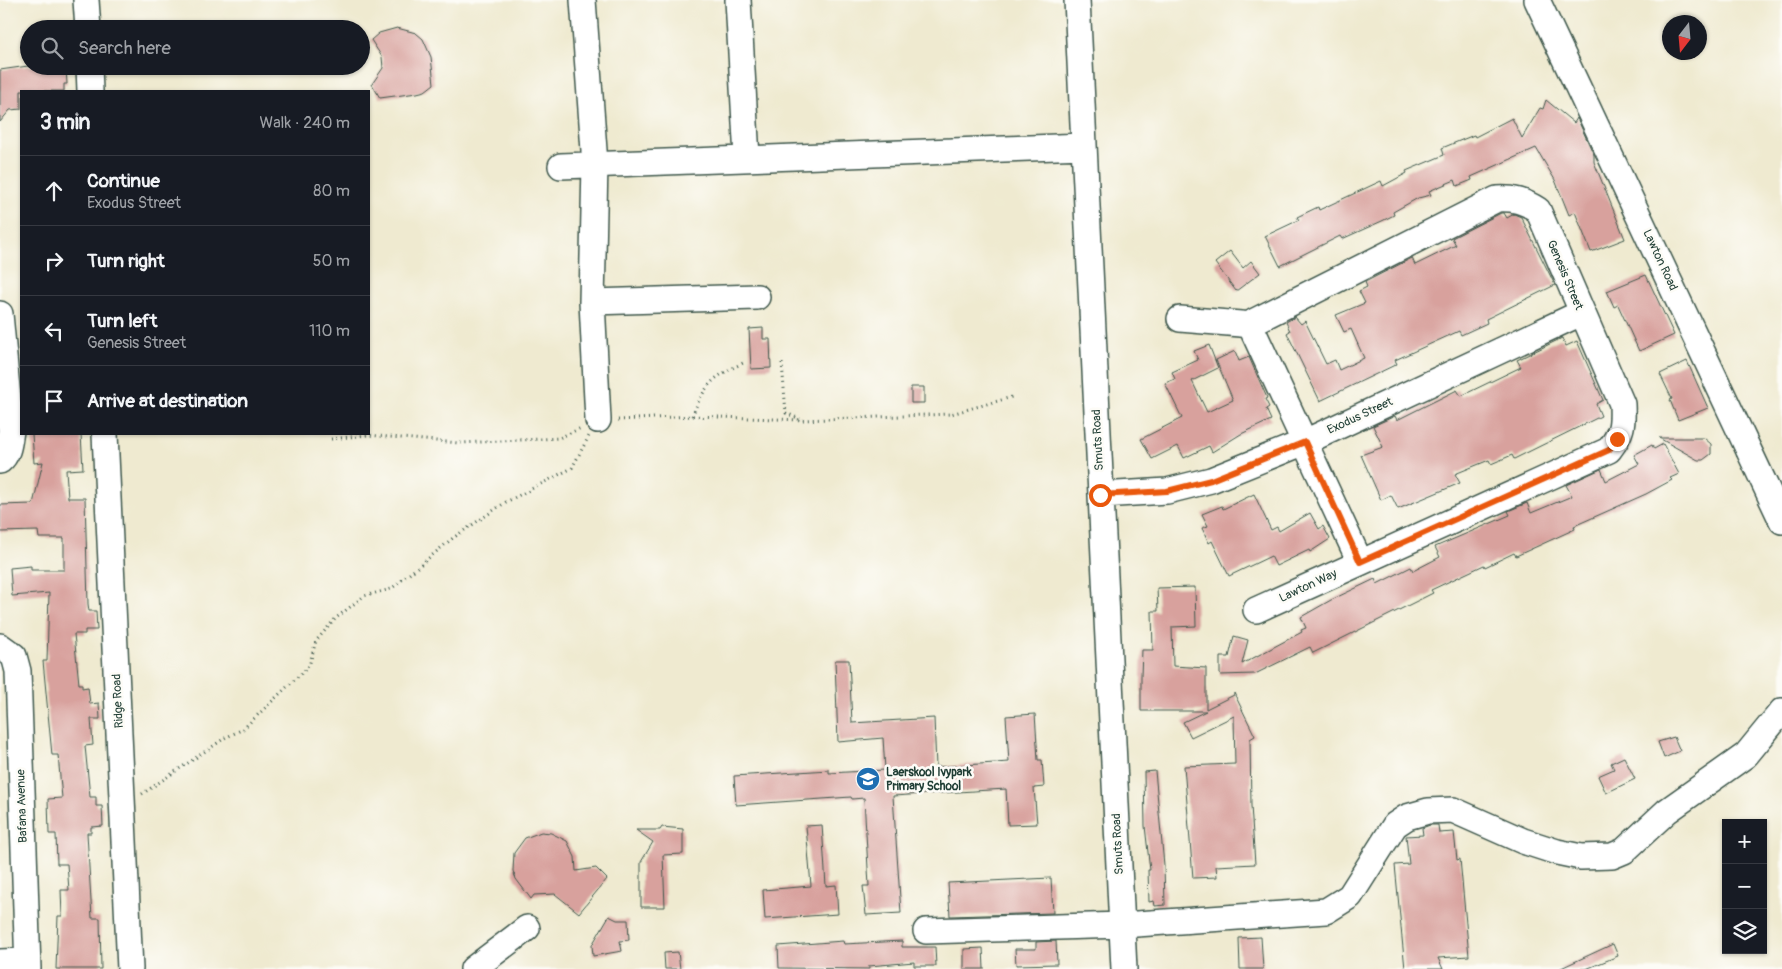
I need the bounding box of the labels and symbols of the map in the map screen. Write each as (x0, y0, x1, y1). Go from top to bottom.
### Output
north arrow (1662, 15, 1707, 60)
street label: Lawton Road (1639, 227, 1681, 293)
street label: Genesis Street (1544, 238, 1586, 312)
street label: Exodus Street (1325, 394, 1395, 438)
street label: Smuts Road (1089, 409, 1107, 471)
route end (1606, 428, 1629, 451)
route start (1089, 484, 1112, 507)
street label: Lawton Way (1277, 566, 1339, 606)
street label: Ridge Road (109, 673, 127, 729)
place label: Laerskool Ivypark Primary School (886, 765, 973, 794)
school or university icon: Laerskool Ivypark Primary School (855, 766, 881, 792)
street label: Bafana Avenue (13, 769, 31, 843)
street label: Smuts Road (1109, 813, 1127, 875)

